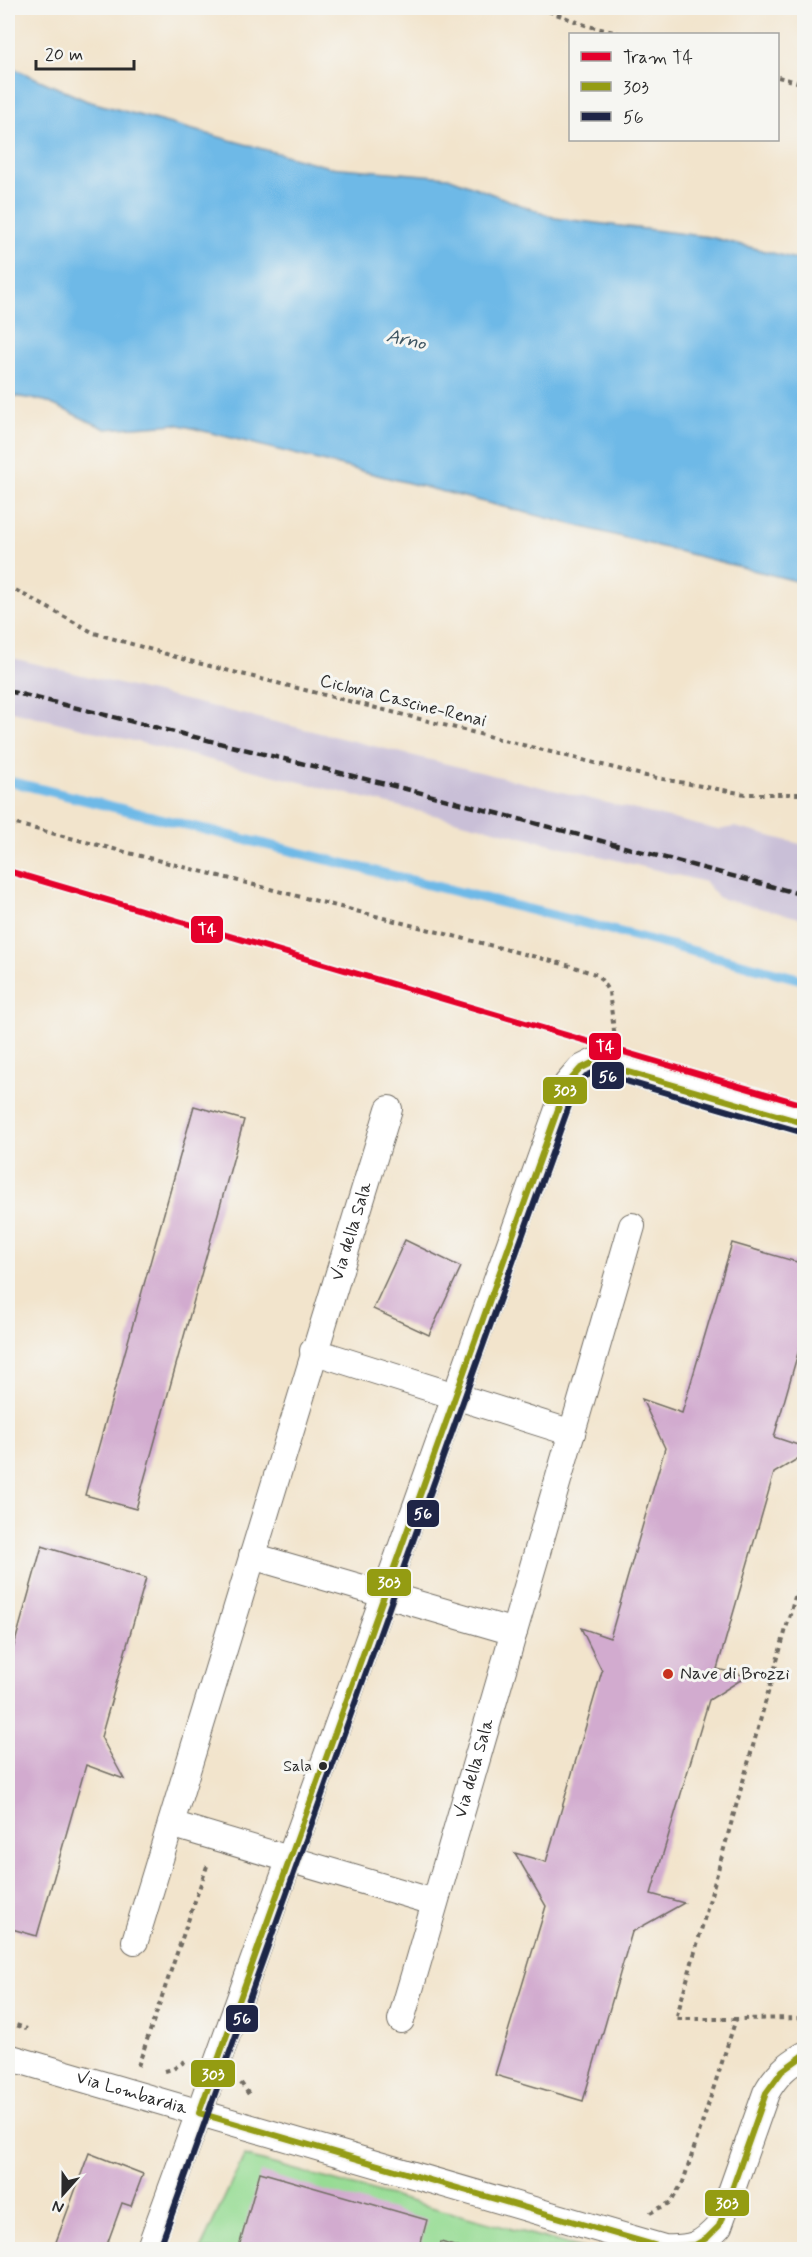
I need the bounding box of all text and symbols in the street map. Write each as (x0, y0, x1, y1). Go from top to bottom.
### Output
scale bar (36, 33, 134, 71)
legend (569, 33, 779, 141)
text: 20 m (45, 43, 83, 67)
text: Tram T4 (623, 46, 693, 70)
text: 303 (623, 76, 649, 100)
text: 56 (623, 106, 644, 130)
water label: Arno (384, 322, 429, 358)
street label: Ciclovia Cascine-Renai (317, 669, 489, 733)
line badge: T4 (190, 915, 224, 944)
text: T4 (198, 920, 217, 941)
line badge: T4 (588, 1032, 622, 1061)
text: T4 (596, 1037, 615, 1058)
line badge: 56 (591, 1061, 625, 1090)
text: 56 (599, 1067, 617, 1088)
line badge: 303 (542, 1076, 588, 1105)
text: 303 (554, 1081, 577, 1102)
street label: Via della Sala (325, 1179, 378, 1284)
line badge: 56 (406, 1499, 440, 1528)
text: 56 (414, 1504, 432, 1525)
line badge: 303 (366, 1568, 412, 1597)
text: 303 (378, 1573, 401, 1594)
place label: Nave di Brozzi (680, 1662, 790, 1686)
marker: Nave di Brozzi (661, 1667, 675, 1681)
street label: Via della Sala (448, 1716, 500, 1821)
place label: Sala (283, 1756, 312, 1777)
marker: Sala (317, 1760, 329, 1772)
line badge: 56 (225, 2004, 259, 2033)
text: 56 (233, 2009, 251, 2030)
line badge: 303 (190, 2059, 236, 2088)
street label: Via Lombardia (73, 2065, 191, 2121)
text: 303 (202, 2065, 225, 2086)
north arrow (33, 2164, 93, 2224)
line badge: 303 (704, 2189, 750, 2217)
text: 303 (716, 2194, 739, 2215)
text: N (49, 2195, 67, 2218)

